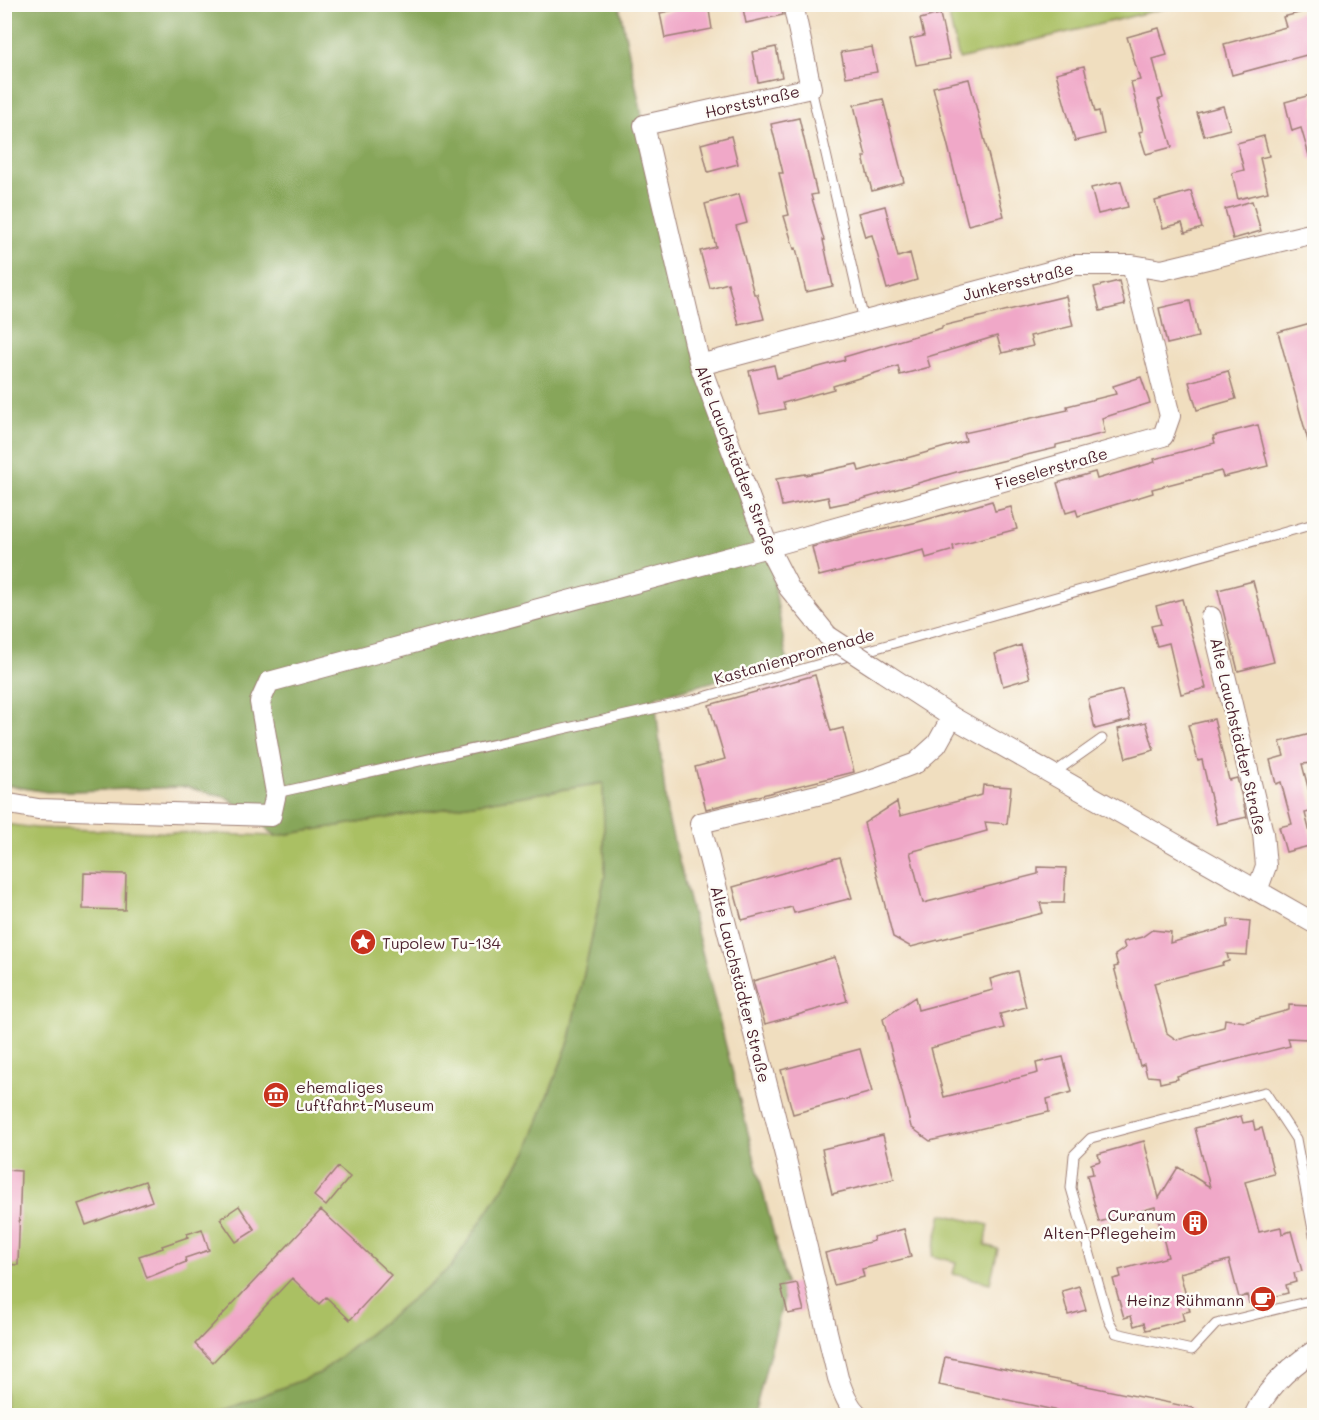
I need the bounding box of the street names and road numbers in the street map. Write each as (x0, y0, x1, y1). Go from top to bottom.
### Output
street label: Horststraße (703, 80, 801, 122)
street label: Junkersstraße (960, 257, 1076, 305)
street label: Alte Lauchstädter Straße (691, 362, 783, 558)
street label: Fieselerstraße (992, 442, 1110, 494)
street label: Kastanienpromenade (711, 623, 877, 689)
street label: Alte Lauchstädter Straße (1206, 635, 1272, 837)
street label: Alte Lauchstädter Straße (706, 884, 776, 1084)

